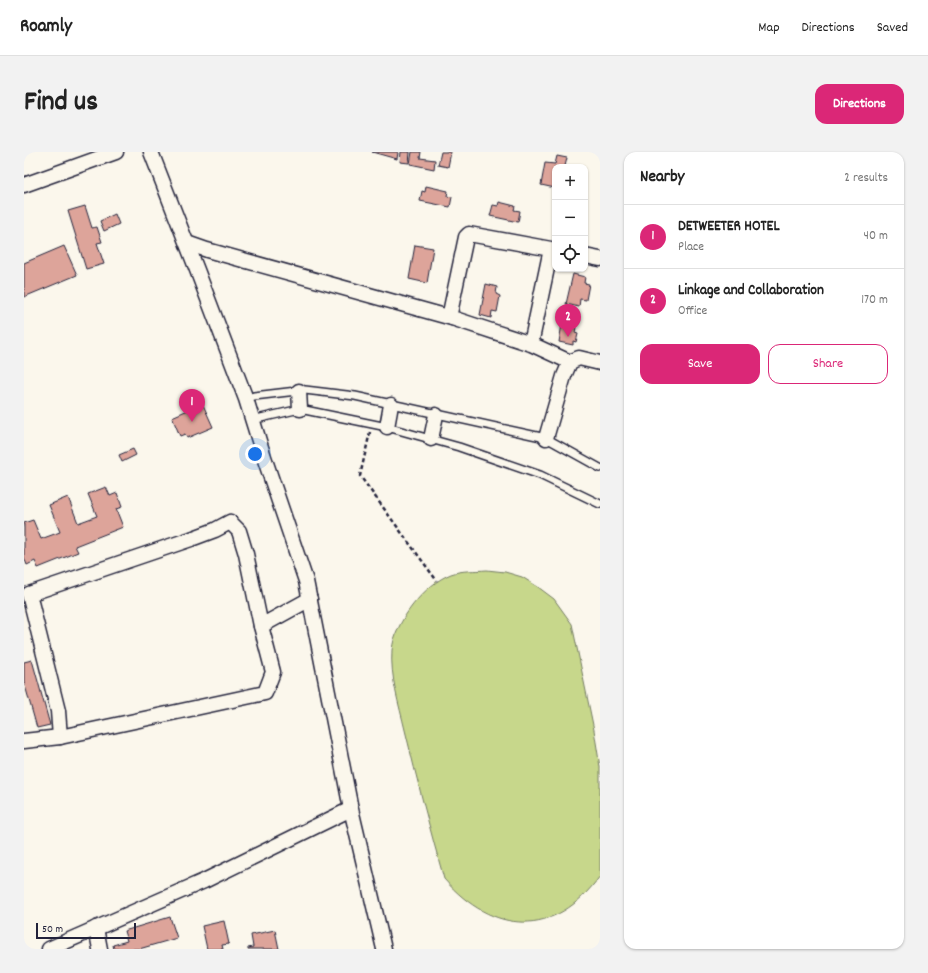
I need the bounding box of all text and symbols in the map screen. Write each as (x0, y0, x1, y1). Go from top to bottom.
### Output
text: Roamly (20, 14, 72, 41)
text: Map (758, 18, 780, 38)
text: Directions (802, 18, 855, 38)
text: Saved (877, 18, 908, 38)
text: Find us (24, 84, 98, 124)
button: Directions (815, 84, 904, 124)
map controls (552, 164, 588, 272)
button: + (552, 164, 588, 200)
text: Nearby (640, 166, 684, 190)
text: 2 results (844, 169, 888, 188)
button: − (552, 200, 588, 236)
text: DETWEETER HOTEL (678, 216, 780, 238)
text: 1 (652, 227, 654, 246)
text: 40 m (864, 227, 888, 246)
button: locate (552, 236, 588, 272)
text: Place (678, 238, 704, 257)
text: Linkage and Collaboration (678, 280, 824, 302)
text: 2 (650, 291, 656, 310)
text: 170 m (861, 291, 888, 310)
text: Office (678, 302, 707, 321)
pin: 2 (555, 304, 581, 337)
button: Save (640, 344, 760, 384)
button: Share (768, 344, 888, 384)
pin: 1 (179, 389, 205, 422)
your location (245, 444, 265, 464)
scale bar (36, 921, 136, 940)
text: 50 m (42, 922, 63, 938)

